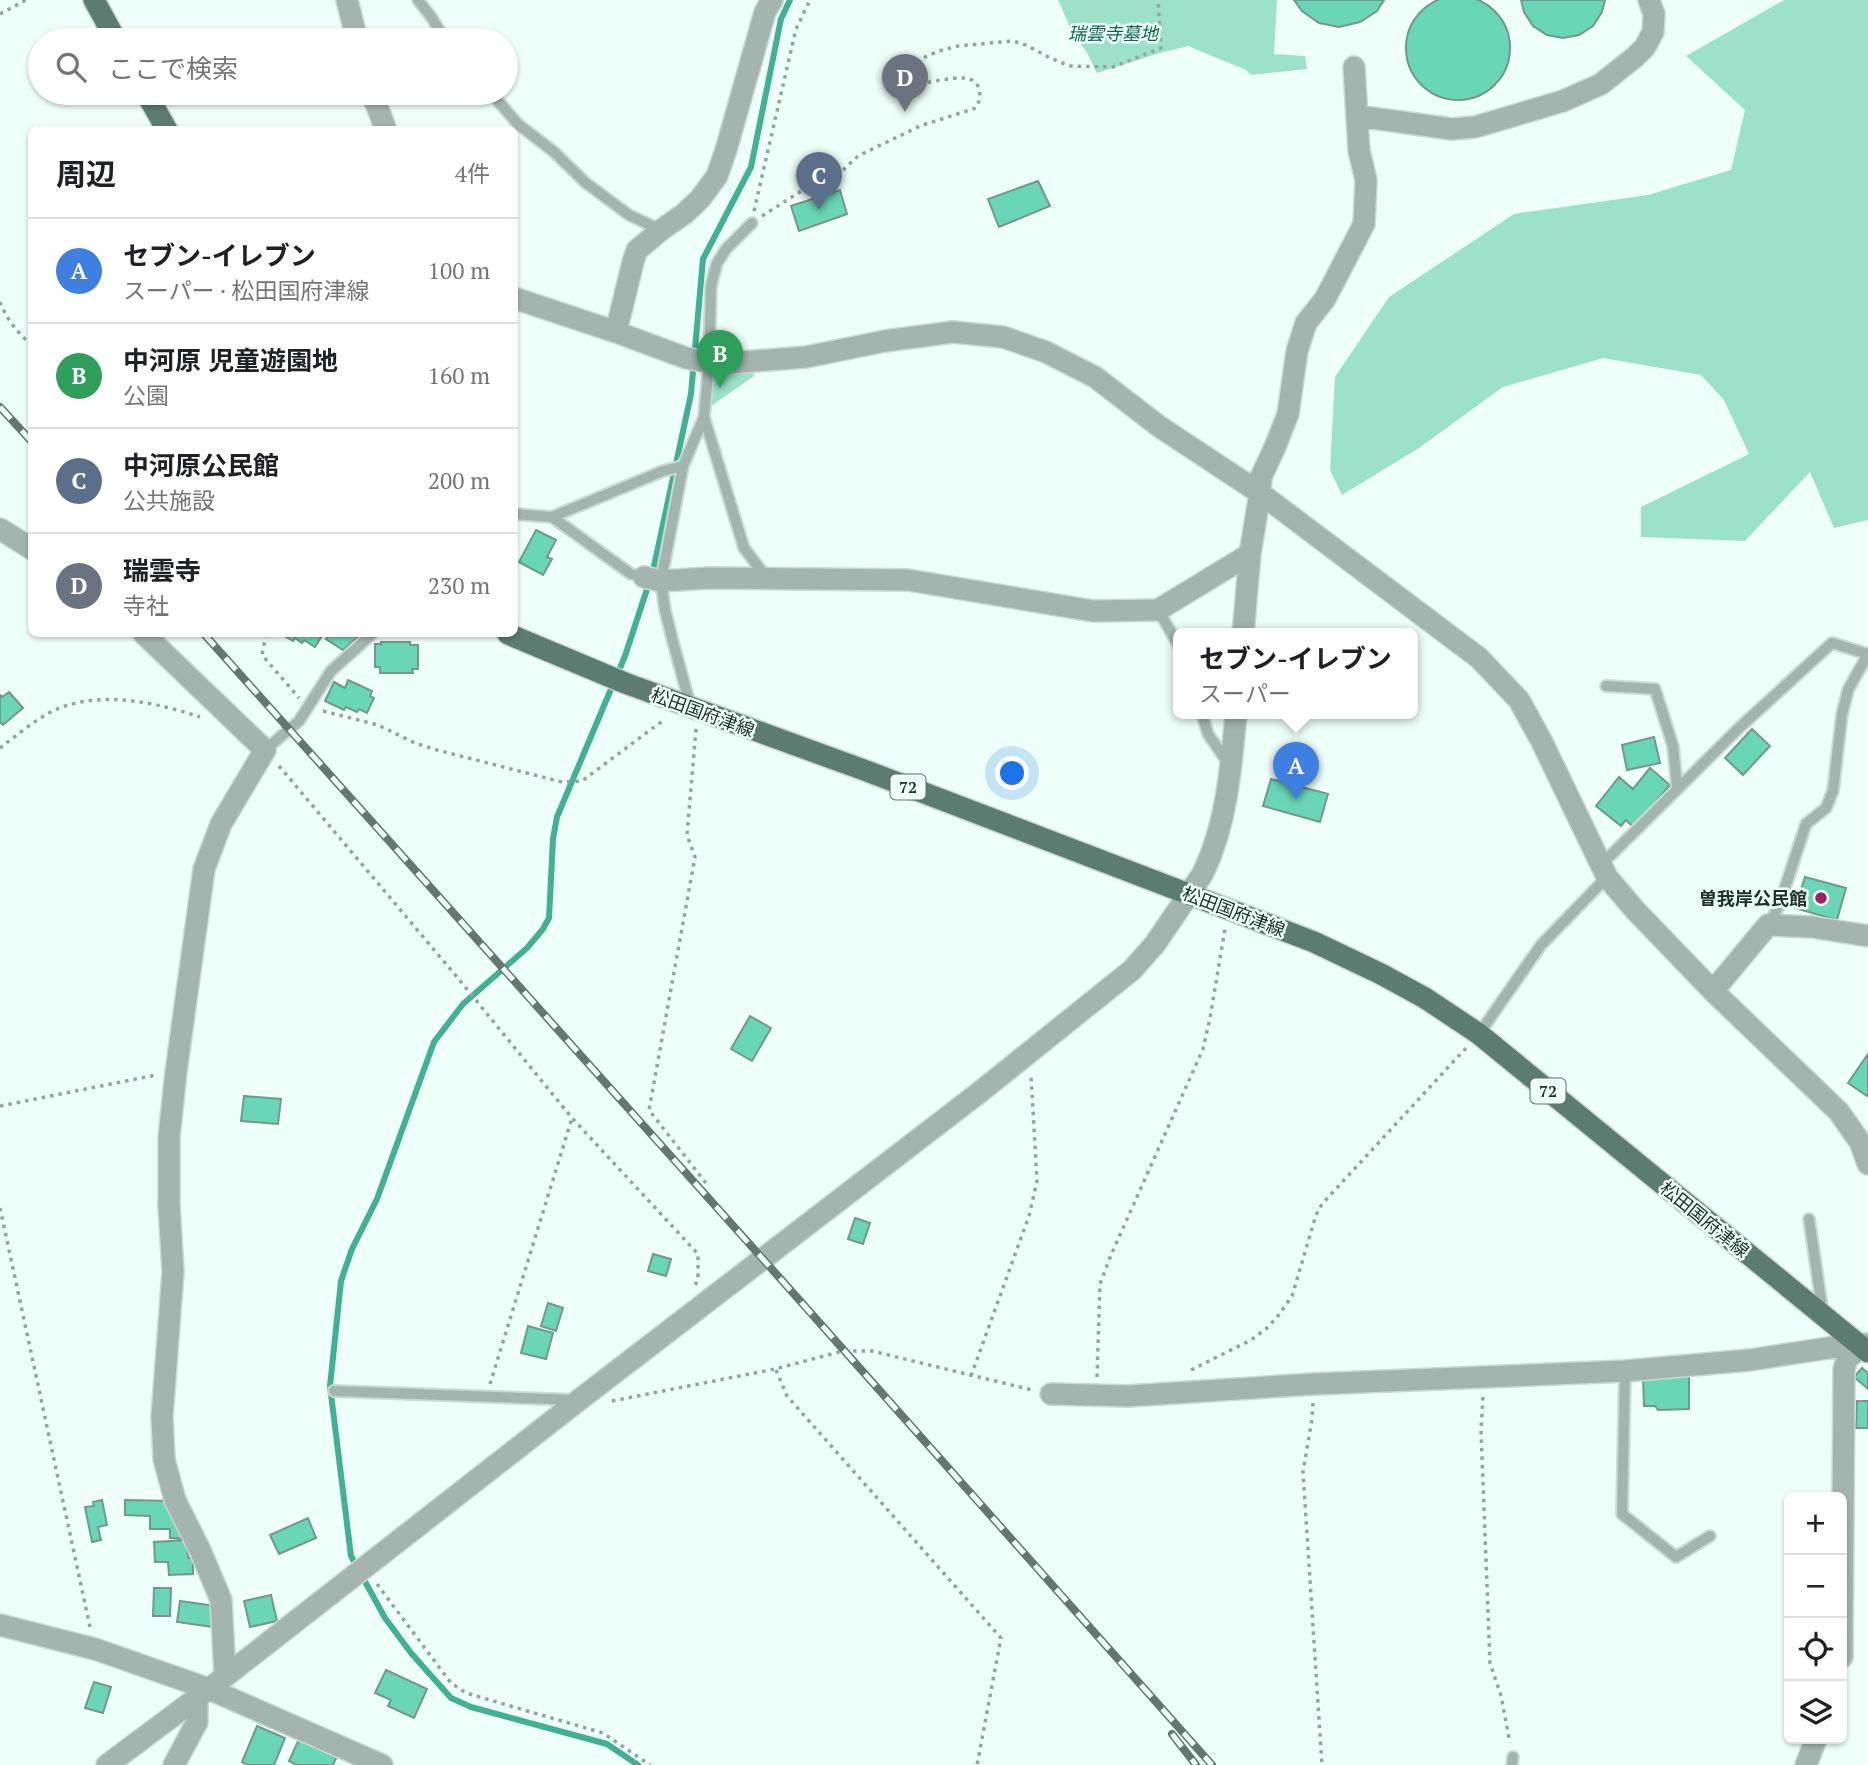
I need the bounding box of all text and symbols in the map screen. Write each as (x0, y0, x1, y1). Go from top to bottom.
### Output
park label: 瑞雲寺墓地 (1068, 21, 1160, 45)
search box (28, 28, 518, 105)
icon: search (52, 48, 90, 86)
text: ここで検索 (108, 51, 238, 85)
pin: D (882, 54, 928, 112)
pin: C (796, 152, 842, 210)
text: 周辺 (56, 154, 116, 194)
text: 4件 (455, 158, 490, 189)
text: セブン-イレブン (123, 238, 316, 272)
text: A (71, 255, 87, 286)
text: 100 m (428, 255, 490, 286)
text: スーパー · 松田国府津線 (123, 275, 369, 306)
pin: B (697, 330, 743, 388)
text: 中河原 児童遊園地 (123, 343, 338, 377)
text: B (72, 360, 86, 391)
text: 160 m (428, 360, 490, 391)
text: 公園 (123, 380, 169, 411)
text: 中河原公民館 (123, 448, 279, 482)
text: C (72, 465, 87, 496)
text: 200 m (428, 465, 490, 496)
text: 公共施設 (123, 485, 215, 516)
text: 瑞雲寺 (123, 553, 201, 587)
text: D (71, 570, 87, 601)
text: 230 m (428, 570, 490, 601)
text: 寺社 (123, 590, 169, 621)
popup (1173, 628, 1418, 719)
text: セブン-イレブン (1199, 641, 1392, 675)
text: スーパー (1199, 678, 1291, 709)
street label: 松田国府津線 (648, 682, 758, 742)
pin: A (1273, 742, 1319, 800)
your location (995, 756, 1029, 790)
road number: 72 (890, 774, 926, 800)
street label: 松田国府津線 (1179, 880, 1289, 942)
place label: 曽我岸公民館 (1699, 886, 1807, 910)
marker: 曽我岸公民館 (1813, 890, 1829, 906)
road number: 72 (1530, 1078, 1566, 1104)
street label: 松田国府津線 (1655, 1176, 1755, 1262)
map controls (1784, 1492, 1847, 1744)
button: + (1784, 1492, 1847, 1555)
button: − (1784, 1555, 1847, 1618)
button: locate (1784, 1618, 1847, 1681)
button: layers (1784, 1681, 1847, 1744)

